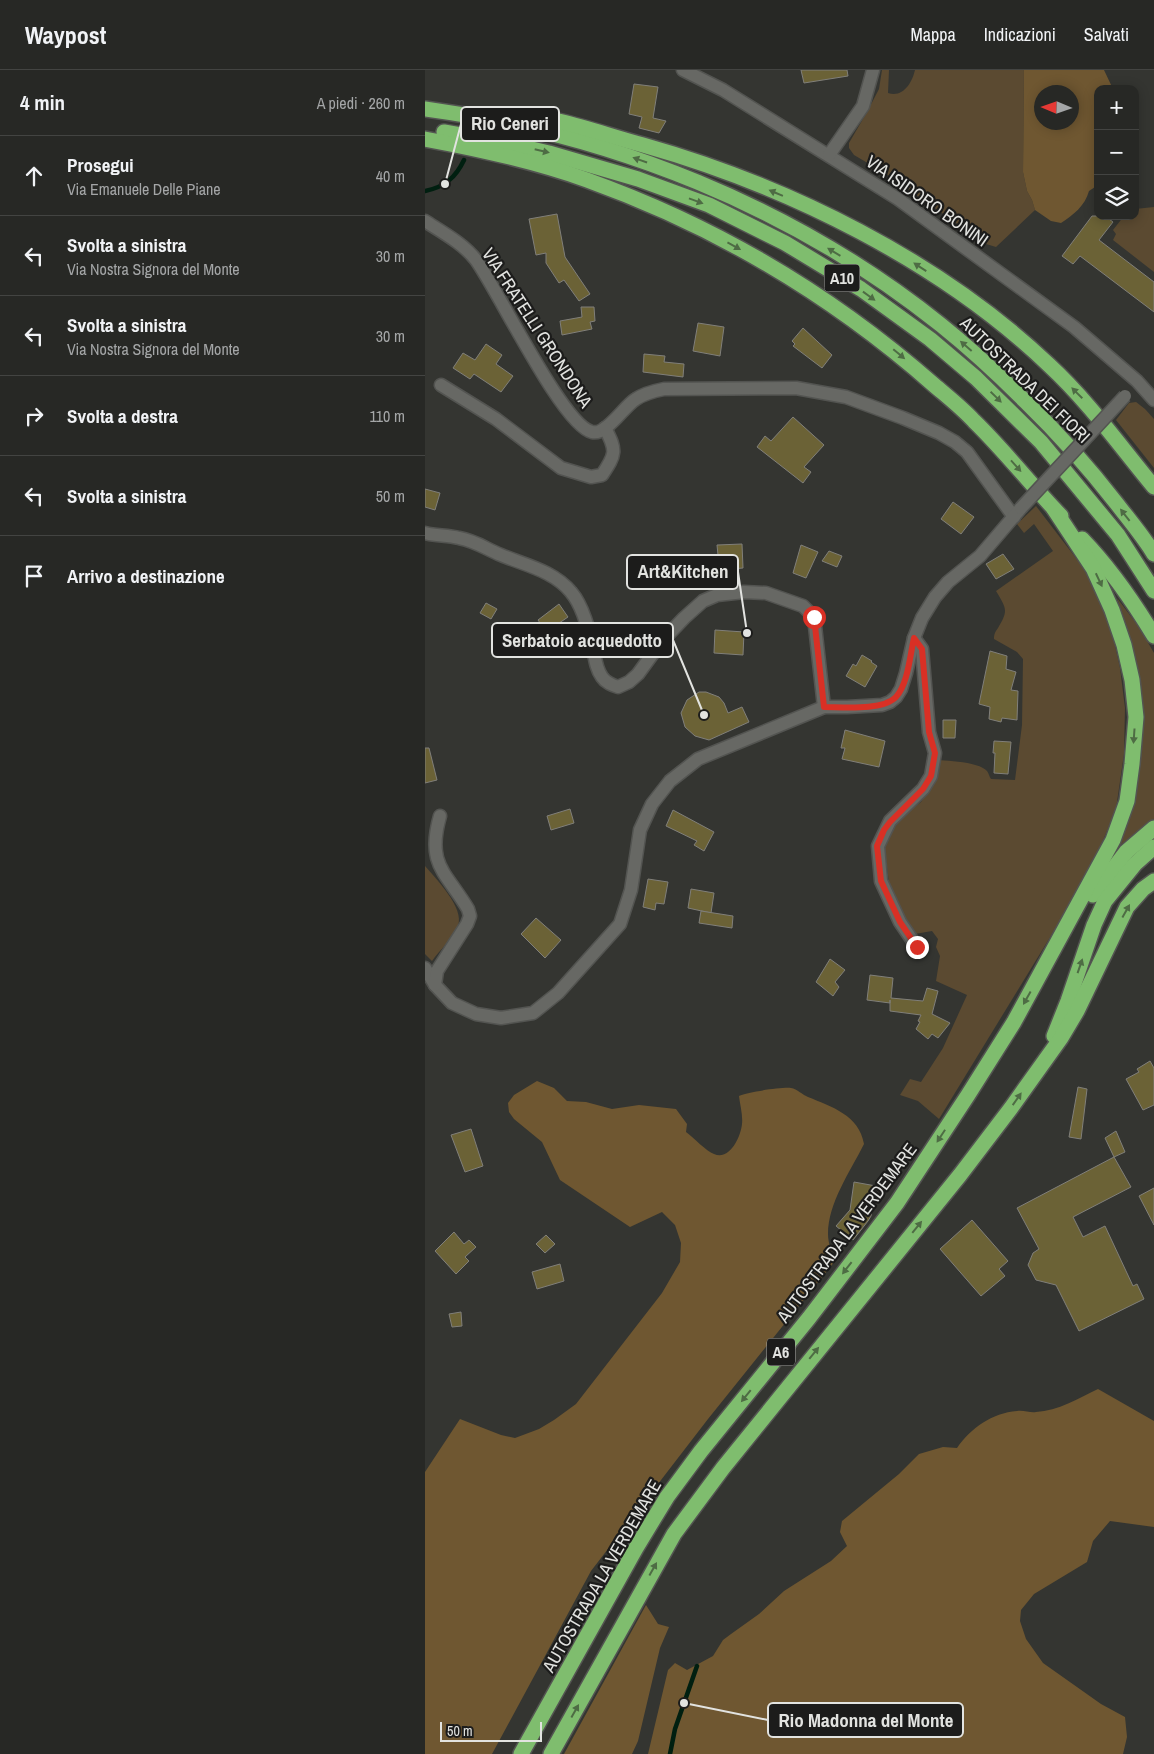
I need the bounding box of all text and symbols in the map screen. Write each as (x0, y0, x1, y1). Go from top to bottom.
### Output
text: Waypost (25, 19, 106, 51)
text: Mappa (911, 22, 956, 47)
text: Indicazioni (984, 22, 1056, 47)
text: Salvati (1084, 22, 1129, 47)
north arrow (1034, 85, 1079, 130)
map controls (1094, 85, 1139, 220)
button: + (1094, 85, 1139, 130)
text: 4 min (20, 88, 65, 117)
text: A piedi · 260 m (317, 92, 405, 114)
callout: Rio Ceneri (461, 107, 559, 141)
text: Rio Ceneri (471, 110, 549, 136)
button: − (1094, 130, 1139, 175)
one-way arrow (534, 147, 549, 155)
street label: VIA ISIDORO BONINI (861, 149, 994, 252)
text: Prosegui (67, 152, 134, 178)
one-way arrow (632, 156, 647, 164)
icon: ahead (20, 162, 48, 190)
text: 40 m (376, 165, 405, 187)
button: layers (1094, 175, 1139, 220)
text: Via Emanuele Delle Piane (67, 178, 221, 200)
one-way arrow (769, 188, 783, 196)
one-way arrow (689, 198, 704, 205)
text: Svolta a sinistra (67, 232, 187, 258)
icon: left (20, 242, 48, 270)
one-way arrow (727, 242, 741, 250)
street label: VIA FRATELLI GRONDONA (476, 243, 599, 413)
text: 30 m (376, 245, 405, 267)
one-way arrow (827, 247, 840, 256)
text: Via Nostra Signora del Monte (67, 258, 240, 280)
one-way arrow (914, 263, 927, 272)
road number: A10 (825, 264, 859, 292)
one-way arrow (862, 291, 876, 301)
street label: AUTOSTRADA DEI FIORI (954, 310, 1096, 448)
text: Svolta a sinistra (67, 312, 187, 338)
icon: left (20, 322, 48, 350)
text: 30 m (376, 325, 405, 347)
text: Via Nostra Signora del Monte (67, 338, 240, 360)
one-way arrow (960, 340, 972, 352)
one-way arrow (892, 349, 905, 360)
one-way arrow (1071, 387, 1083, 399)
one-way arrow (989, 391, 1001, 403)
icon: right (20, 402, 48, 430)
text: Svolta a destra (67, 403, 178, 429)
text: 110 m (369, 405, 405, 427)
one-way arrow (1011, 460, 1022, 473)
icon: left (20, 482, 48, 510)
text: Svolta a sinistra (67, 483, 187, 509)
text: 50 m (376, 485, 405, 507)
one-way arrow (1120, 509, 1131, 522)
callout: Art&Kitchen (627, 555, 738, 589)
text: Art&Kitchen (638, 558, 728, 584)
icon: arrive (20, 562, 48, 590)
text: Arrivo a destinazione (67, 563, 225, 589)
one-way arrow (1095, 573, 1103, 587)
route start (803, 606, 826, 629)
callout: Serbatoio acquedotto (492, 623, 673, 657)
text: Serbatoio acquedotto (502, 627, 662, 653)
one-way arrow (1130, 729, 1138, 745)
one-way arrow (1122, 904, 1130, 918)
route end (906, 936, 929, 959)
one-way arrow (1076, 958, 1084, 973)
one-way arrow (1023, 992, 1032, 1005)
one-way arrow (1012, 1093, 1023, 1106)
one-way arrow (937, 1130, 946, 1143)
street label: AUTOSTRADA LA VERDEMARE (770, 1138, 922, 1328)
one-way arrow (911, 1220, 922, 1233)
one-way arrow (842, 1261, 852, 1275)
road number: A6 (767, 1338, 795, 1365)
one-way arrow (809, 1347, 820, 1360)
one-way arrow (740, 1389, 751, 1402)
street label: AUTOSTRADA LA VERDEMARE (536, 1475, 667, 1678)
one-way arrow (649, 1562, 658, 1576)
callout: Rio Madonna del Monte (768, 1703, 963, 1737)
one-way arrow (571, 1704, 579, 1719)
text: Rio Madonna del Monte (779, 1707, 954, 1733)
scale bar (440, 1719, 543, 1742)
text: 50 m (447, 1722, 473, 1740)

